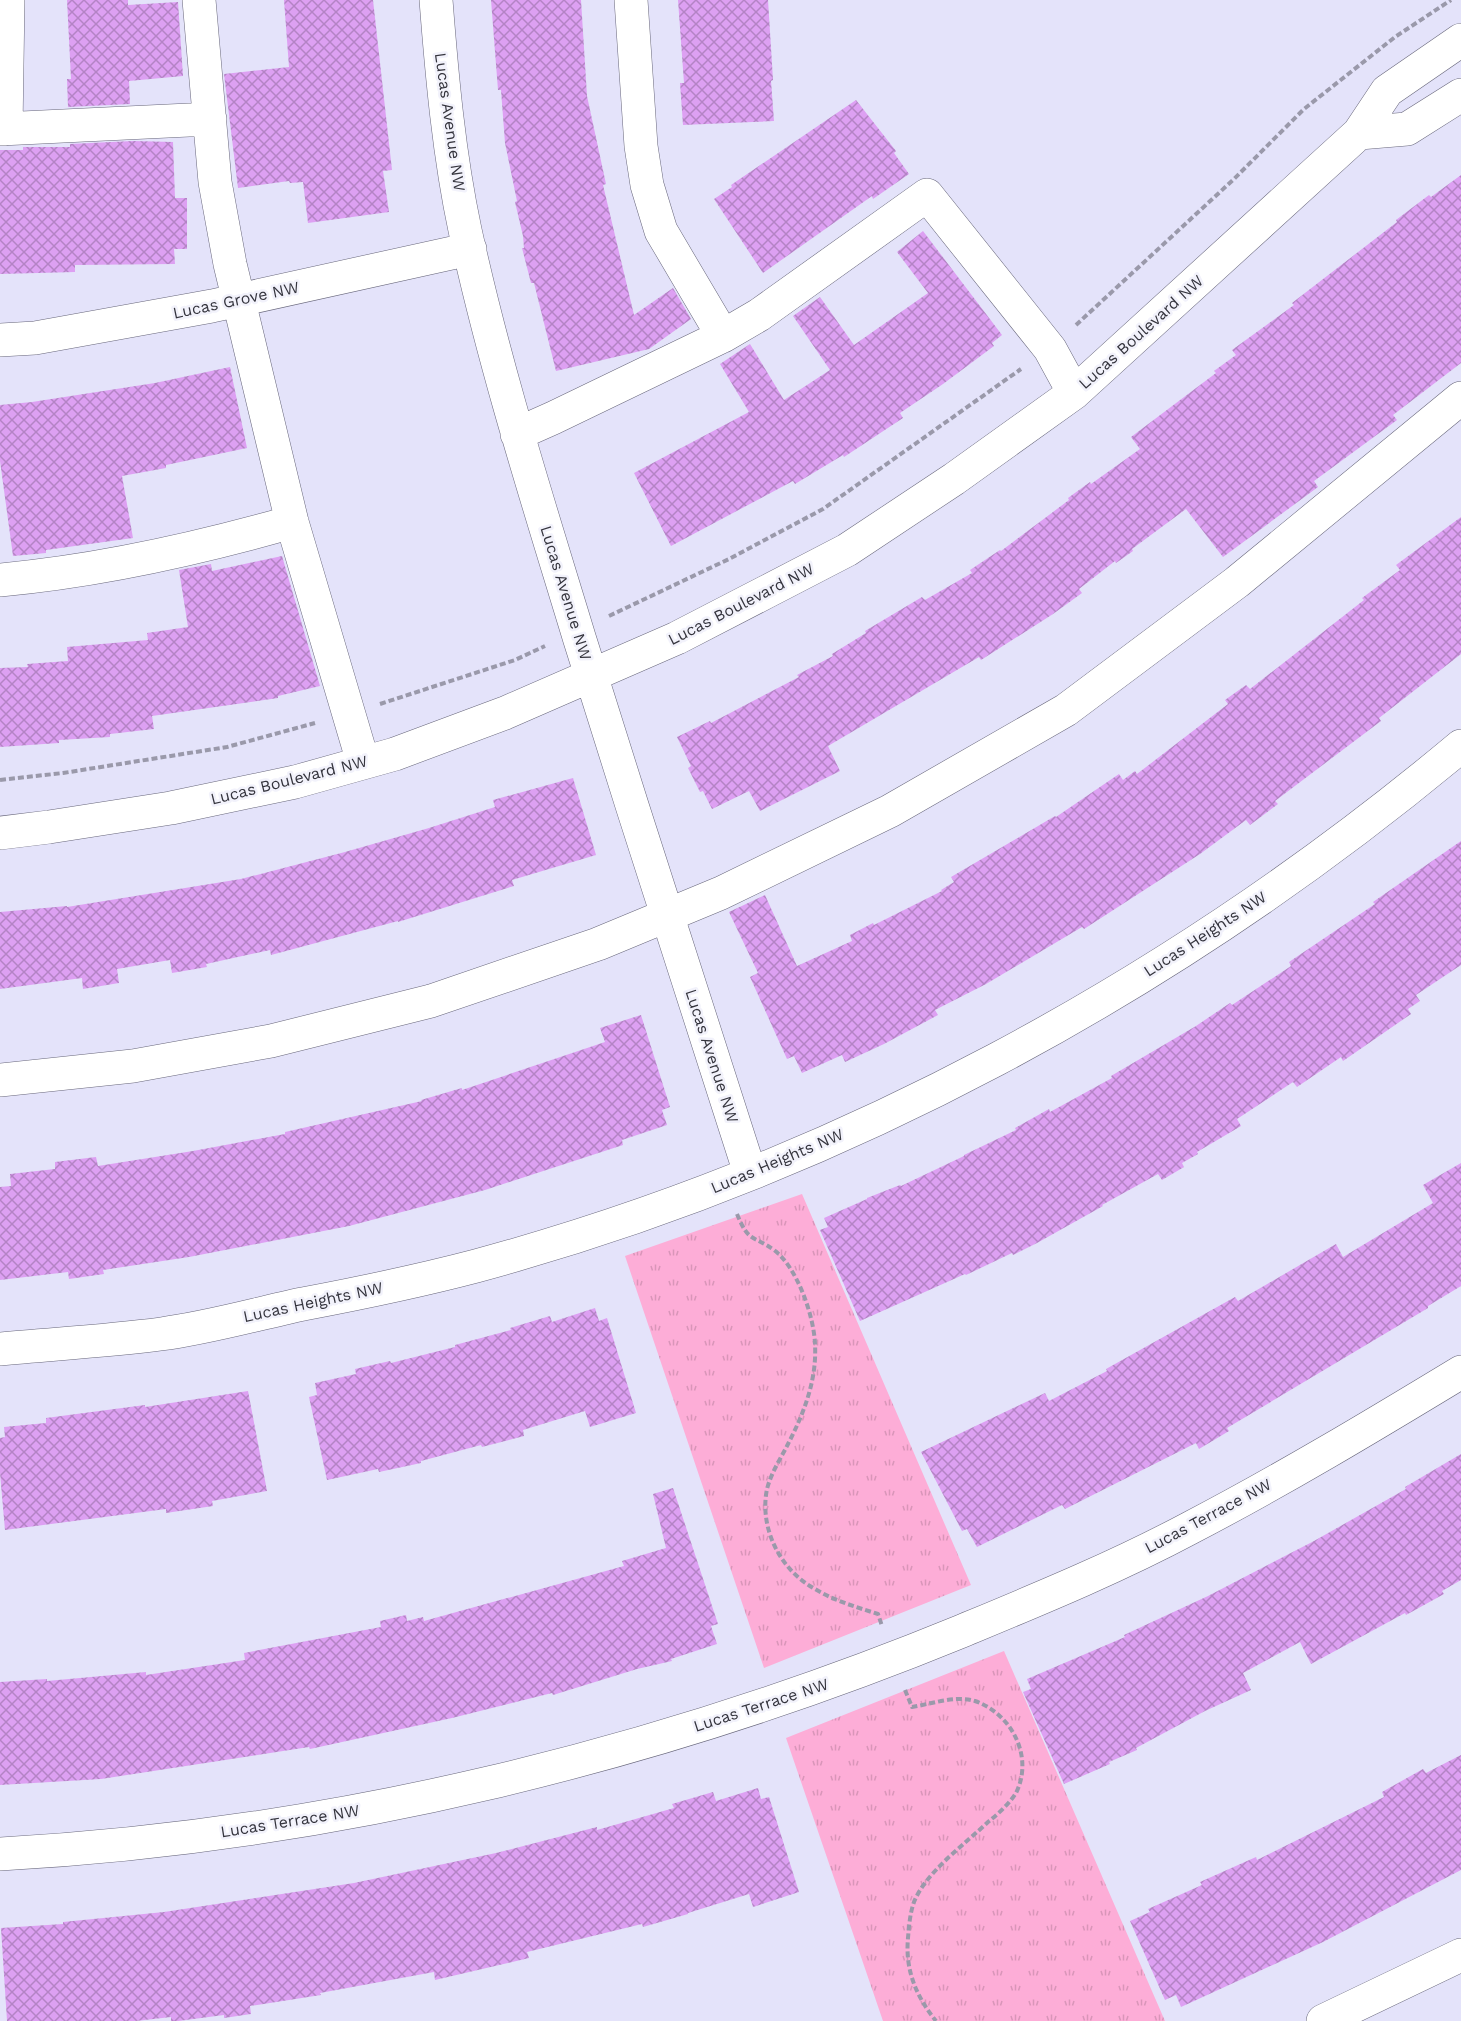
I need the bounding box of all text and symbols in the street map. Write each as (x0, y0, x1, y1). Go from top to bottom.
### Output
street label: Lucas Avenue NW (431, 52, 469, 192)
street label: Lucas Boulevard NW (1075, 271, 1207, 393)
street label: Lucas Grove NW (171, 277, 301, 323)
street label: Lucas Avenue NW (536, 523, 596, 663)
street label: Lucas Boulevard NW (665, 559, 817, 649)
street label: Lucas Boulevard NW (209, 751, 369, 809)
street label: Lucas Heights NW (1140, 887, 1270, 981)
street label: Lucas Avenue NW (681, 987, 743, 1125)
street label: Lucas Heights NW (708, 1124, 846, 1198)
street label: Lucas Heights NW (241, 1278, 385, 1326)
street label: Lucas Terrace NW (1141, 1475, 1275, 1557)
street label: Lucas Terrace NW (691, 1674, 831, 1736)
street label: Lucas Terrace NW (219, 1801, 361, 1841)

